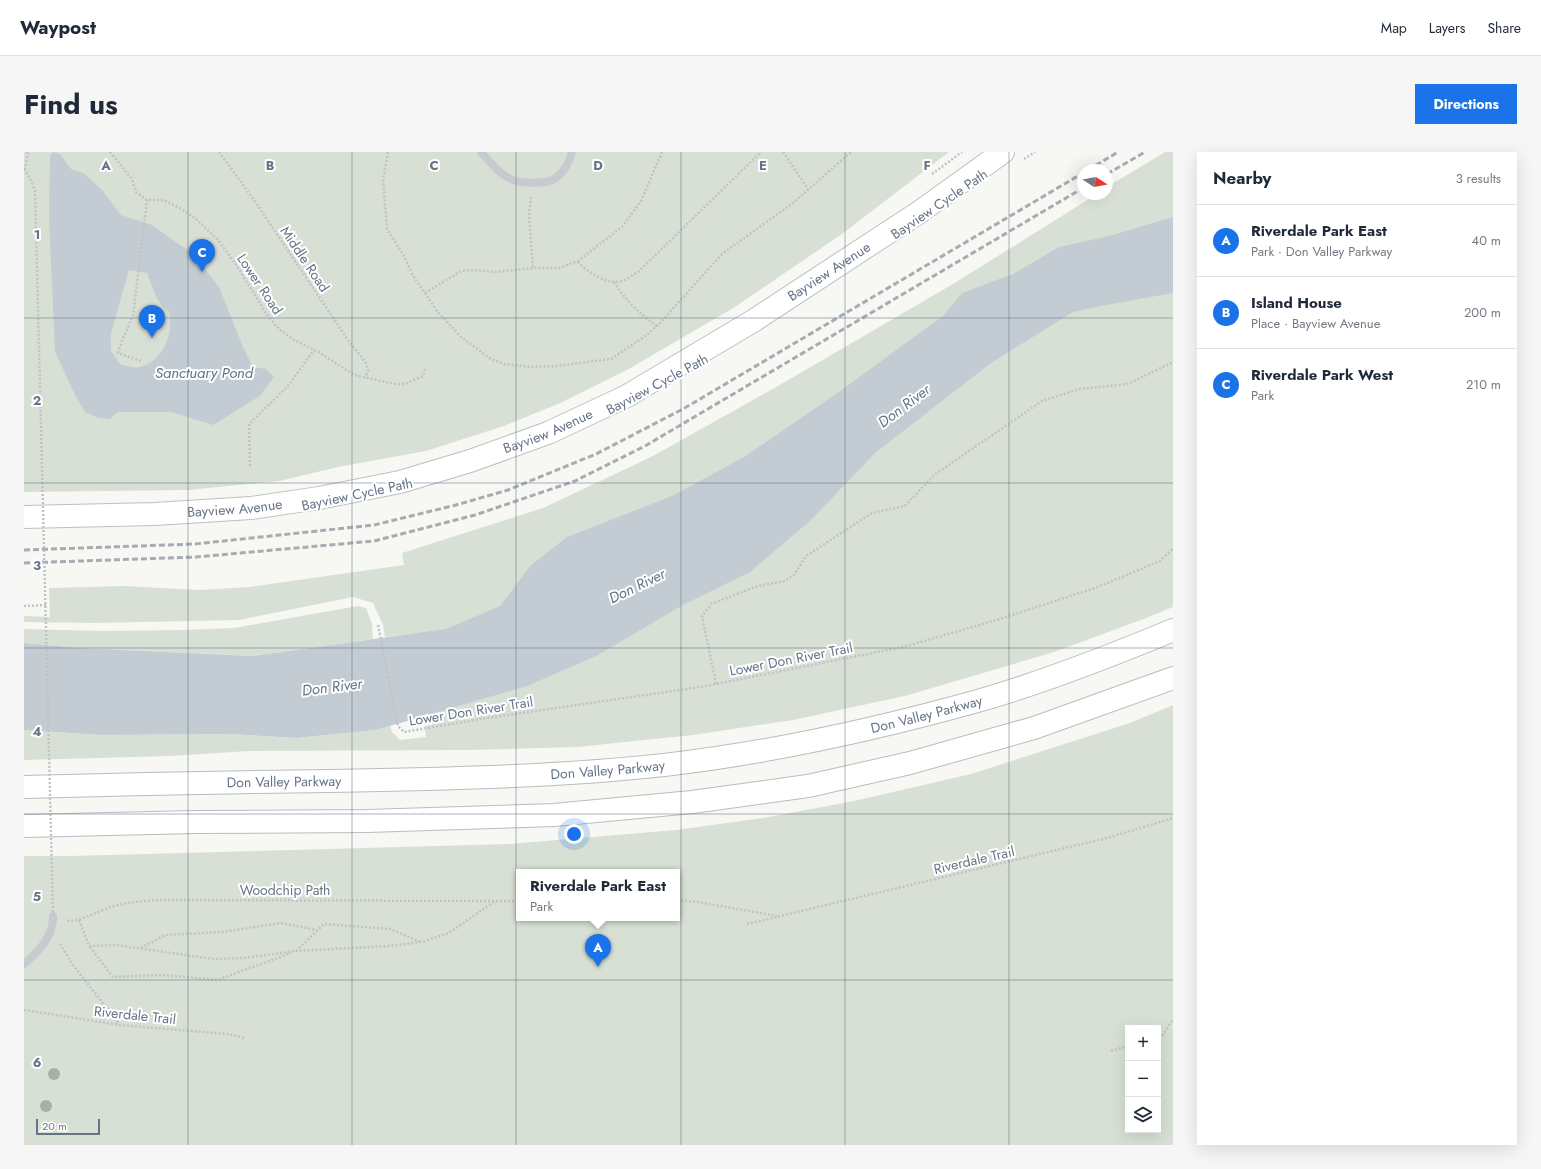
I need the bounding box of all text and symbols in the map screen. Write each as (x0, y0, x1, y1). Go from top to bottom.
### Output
text: Waypost (20, 14, 96, 41)
text: Map (1381, 18, 1407, 38)
text: Layers (1429, 18, 1465, 38)
text: Share (1487, 18, 1521, 38)
text: Find us (24, 84, 118, 125)
button: Directions (1415, 84, 1517, 124)
text: A (100, 156, 111, 175)
text: B (266, 156, 275, 175)
text: C (429, 156, 439, 175)
text: D (593, 156, 603, 175)
text: E (759, 156, 767, 175)
text: F (923, 156, 931, 175)
street label: Bayview Cycle Path (887, 164, 991, 244)
north arrow (1077, 164, 1113, 200)
text: Nearby (1213, 166, 1271, 190)
text: 3 results (1456, 169, 1501, 188)
text: Riverdale Park East (1251, 220, 1387, 242)
street label: Middle Road (276, 222, 334, 296)
text: 1 (34, 225, 40, 244)
text: A (1221, 231, 1231, 250)
text: 40 m (1472, 231, 1501, 250)
street label: Bayview Avenue (784, 237, 874, 306)
pin: C (189, 239, 215, 272)
text: Park · Don Valley Parkway (1251, 242, 1392, 261)
street label: Lower Road (232, 250, 288, 318)
text: Island House (1251, 292, 1342, 314)
text: B (1222, 303, 1230, 322)
text: 200 m (1464, 303, 1501, 322)
pin: B (139, 305, 165, 338)
text: Place · Bayview Avenue (1251, 314, 1380, 333)
street label: Bayview Cycle Path (602, 349, 712, 419)
water label: Sanctuary Pond (155, 362, 254, 384)
text: Riverdale Park West (1251, 364, 1393, 386)
text: C (1221, 375, 1231, 394)
text: 210 m (1466, 375, 1501, 394)
water label: Don River (873, 378, 936, 433)
text: Park (1251, 386, 1274, 405)
text: 2 (33, 391, 41, 410)
street label: Bayview Avenue (500, 404, 596, 458)
street label: Bayview Cycle Path (300, 472, 414, 516)
street label: Bayview Avenue (187, 494, 284, 522)
text: 3 (33, 556, 41, 575)
water label: Don River (605, 562, 670, 609)
street label: Lower Don River Trail (728, 637, 854, 681)
water label: Don River (301, 672, 364, 702)
street label: Don Valley Parkway (868, 690, 985, 738)
street label: Lower Don River Trail (408, 691, 534, 731)
text: 4 (32, 722, 42, 741)
street label: Don Valley Parkway (550, 755, 667, 784)
street label: Don Valley Parkway (227, 771, 342, 792)
your location (564, 824, 584, 844)
street label: Riverdale Trail (932, 841, 1016, 879)
popup (516, 869, 680, 921)
text: Riverdale Park East (530, 875, 666, 897)
street label: Woodchip Path (240, 880, 330, 900)
text: 5 (33, 887, 41, 906)
text: Park (530, 897, 553, 916)
pin: A (585, 934, 611, 967)
street label: Riverdale Trail (93, 1001, 177, 1029)
map controls (1125, 1025, 1161, 1133)
button: + (1125, 1025, 1161, 1061)
text: 6 (33, 1053, 42, 1072)
button: − (1125, 1061, 1161, 1097)
button: layers (1125, 1097, 1161, 1133)
scale bar (36, 1117, 100, 1136)
text: 20 m (42, 1118, 67, 1134)

